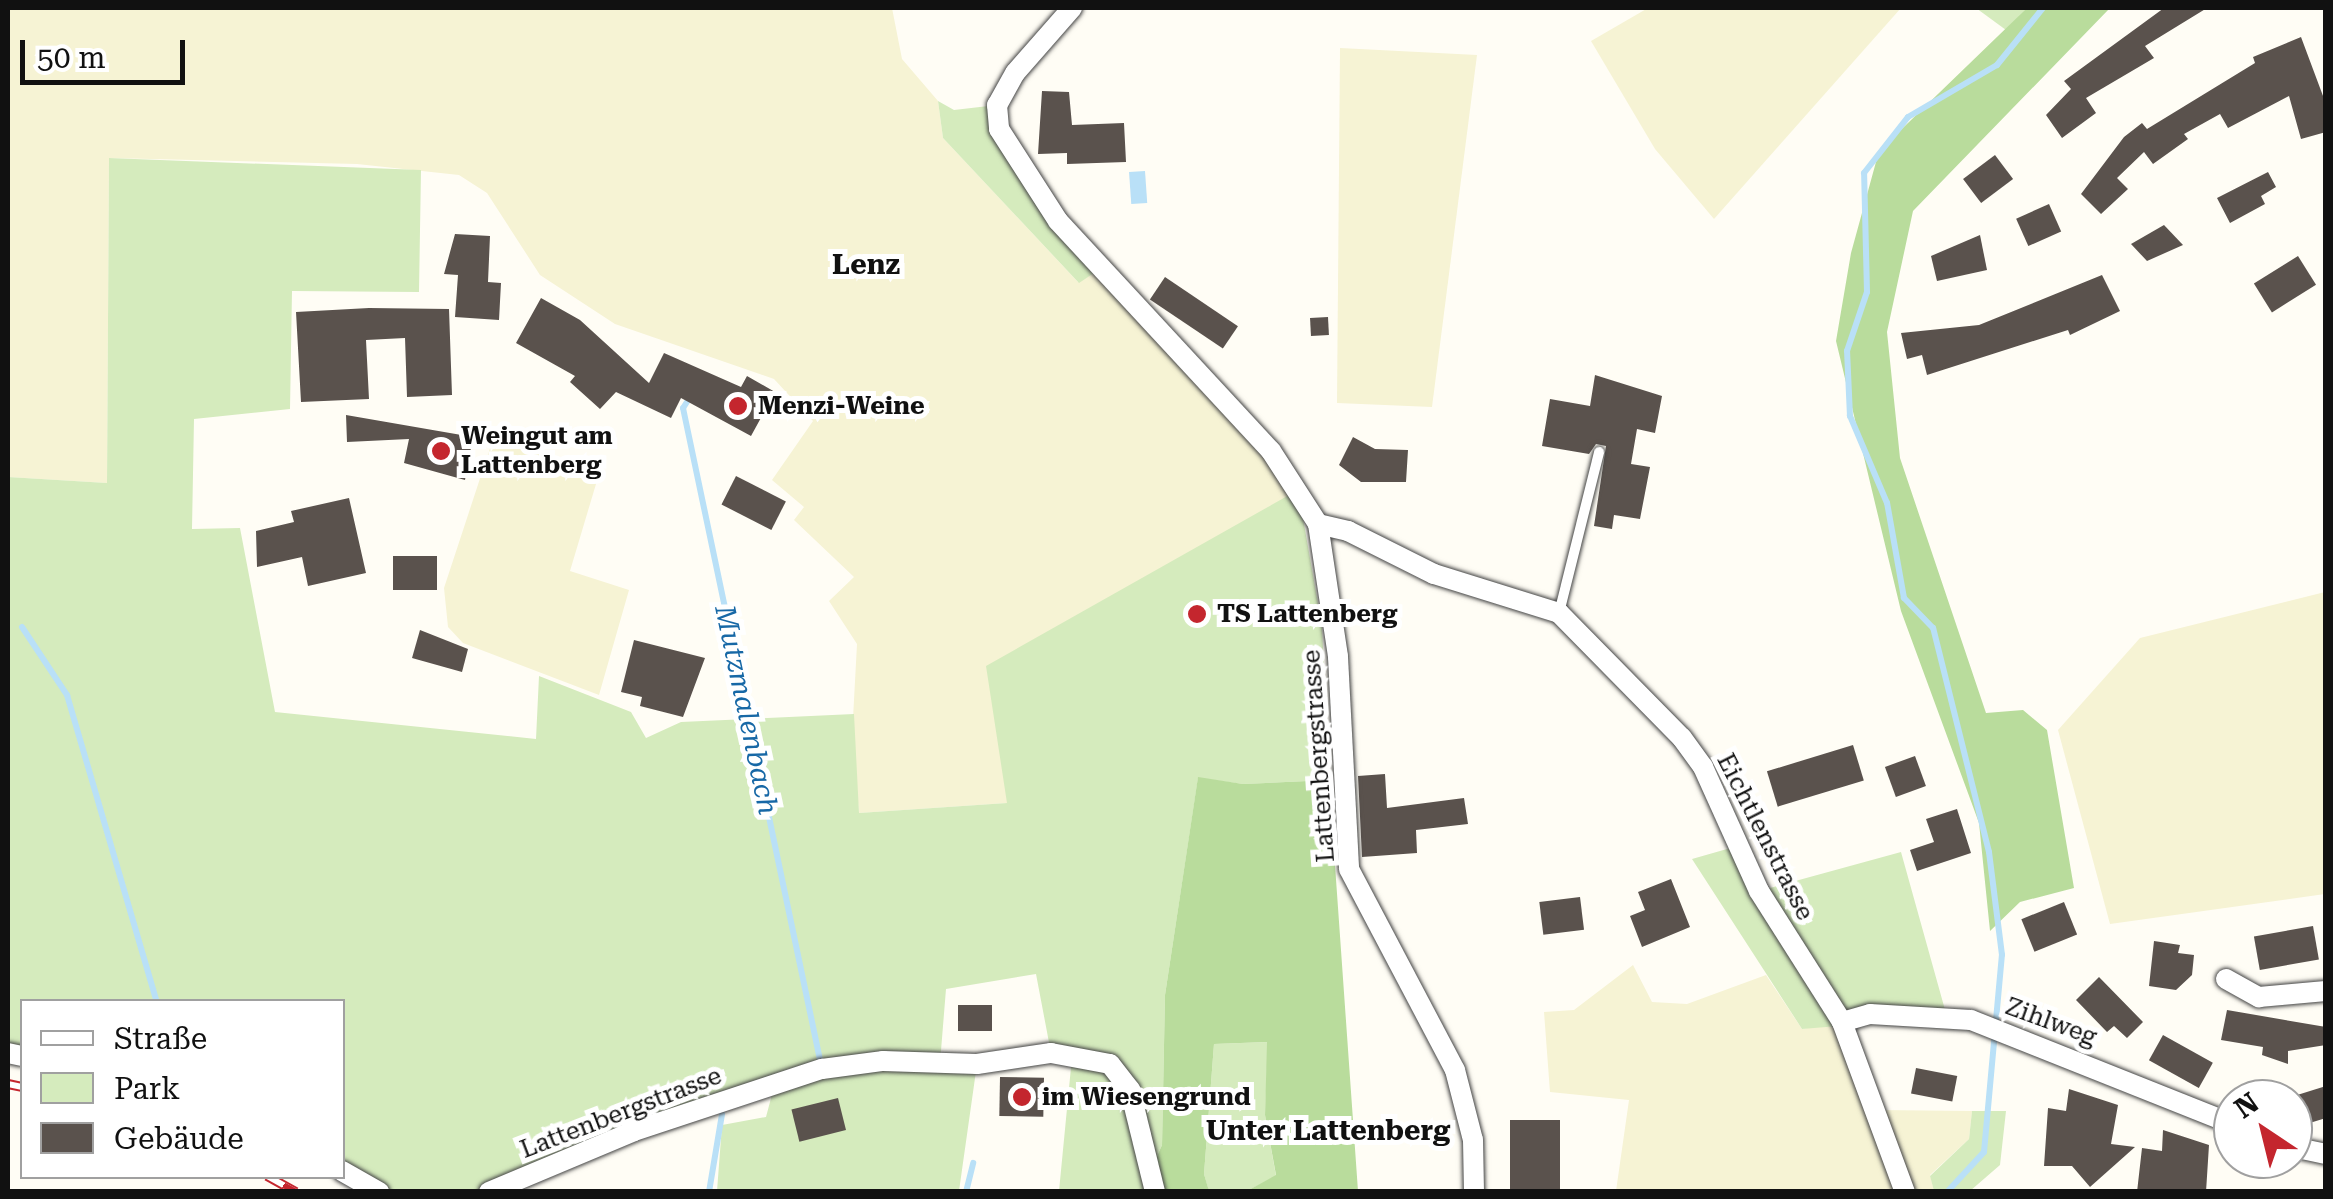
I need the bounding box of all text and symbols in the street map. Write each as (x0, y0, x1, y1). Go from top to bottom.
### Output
scale bar (25, 20, 190, 82)
text: 50 m (37, 40, 106, 75)
district label: Lenz (832, 248, 900, 282)
place label: Menzi-Weine (758, 391, 925, 421)
marker: Menzi-Weine (727, 395, 749, 417)
place label: Weingut am Lattenberg (461, 422, 613, 481)
marker: Weingut am Lattenberg (430, 440, 452, 462)
place label: TS Lattenberg (1217, 599, 1397, 629)
water label: Mutzmalenbach (707, 602, 785, 818)
marker: TS Lattenberg (1186, 603, 1208, 625)
street label: Lattenbergstrasse (1297, 649, 1341, 863)
street label: Eichtlenstrasse (1710, 749, 1820, 925)
street label: Zihlweg (2001, 992, 2101, 1052)
legend (20, 999, 345, 1179)
text: Straße (114, 1021, 207, 1056)
street label: Lattenbergstrasse (516, 1061, 726, 1165)
text: Park (114, 1071, 180, 1106)
north arrow (2213, 1079, 2313, 1179)
place label: im Wiesengrund (1042, 1082, 1251, 1112)
marker: im Wiesengrund (1011, 1086, 1033, 1108)
text: N (2228, 1086, 2265, 1125)
district label: Unter Lattenberg (1206, 1114, 1450, 1148)
text: Gebäude (114, 1121, 244, 1156)

